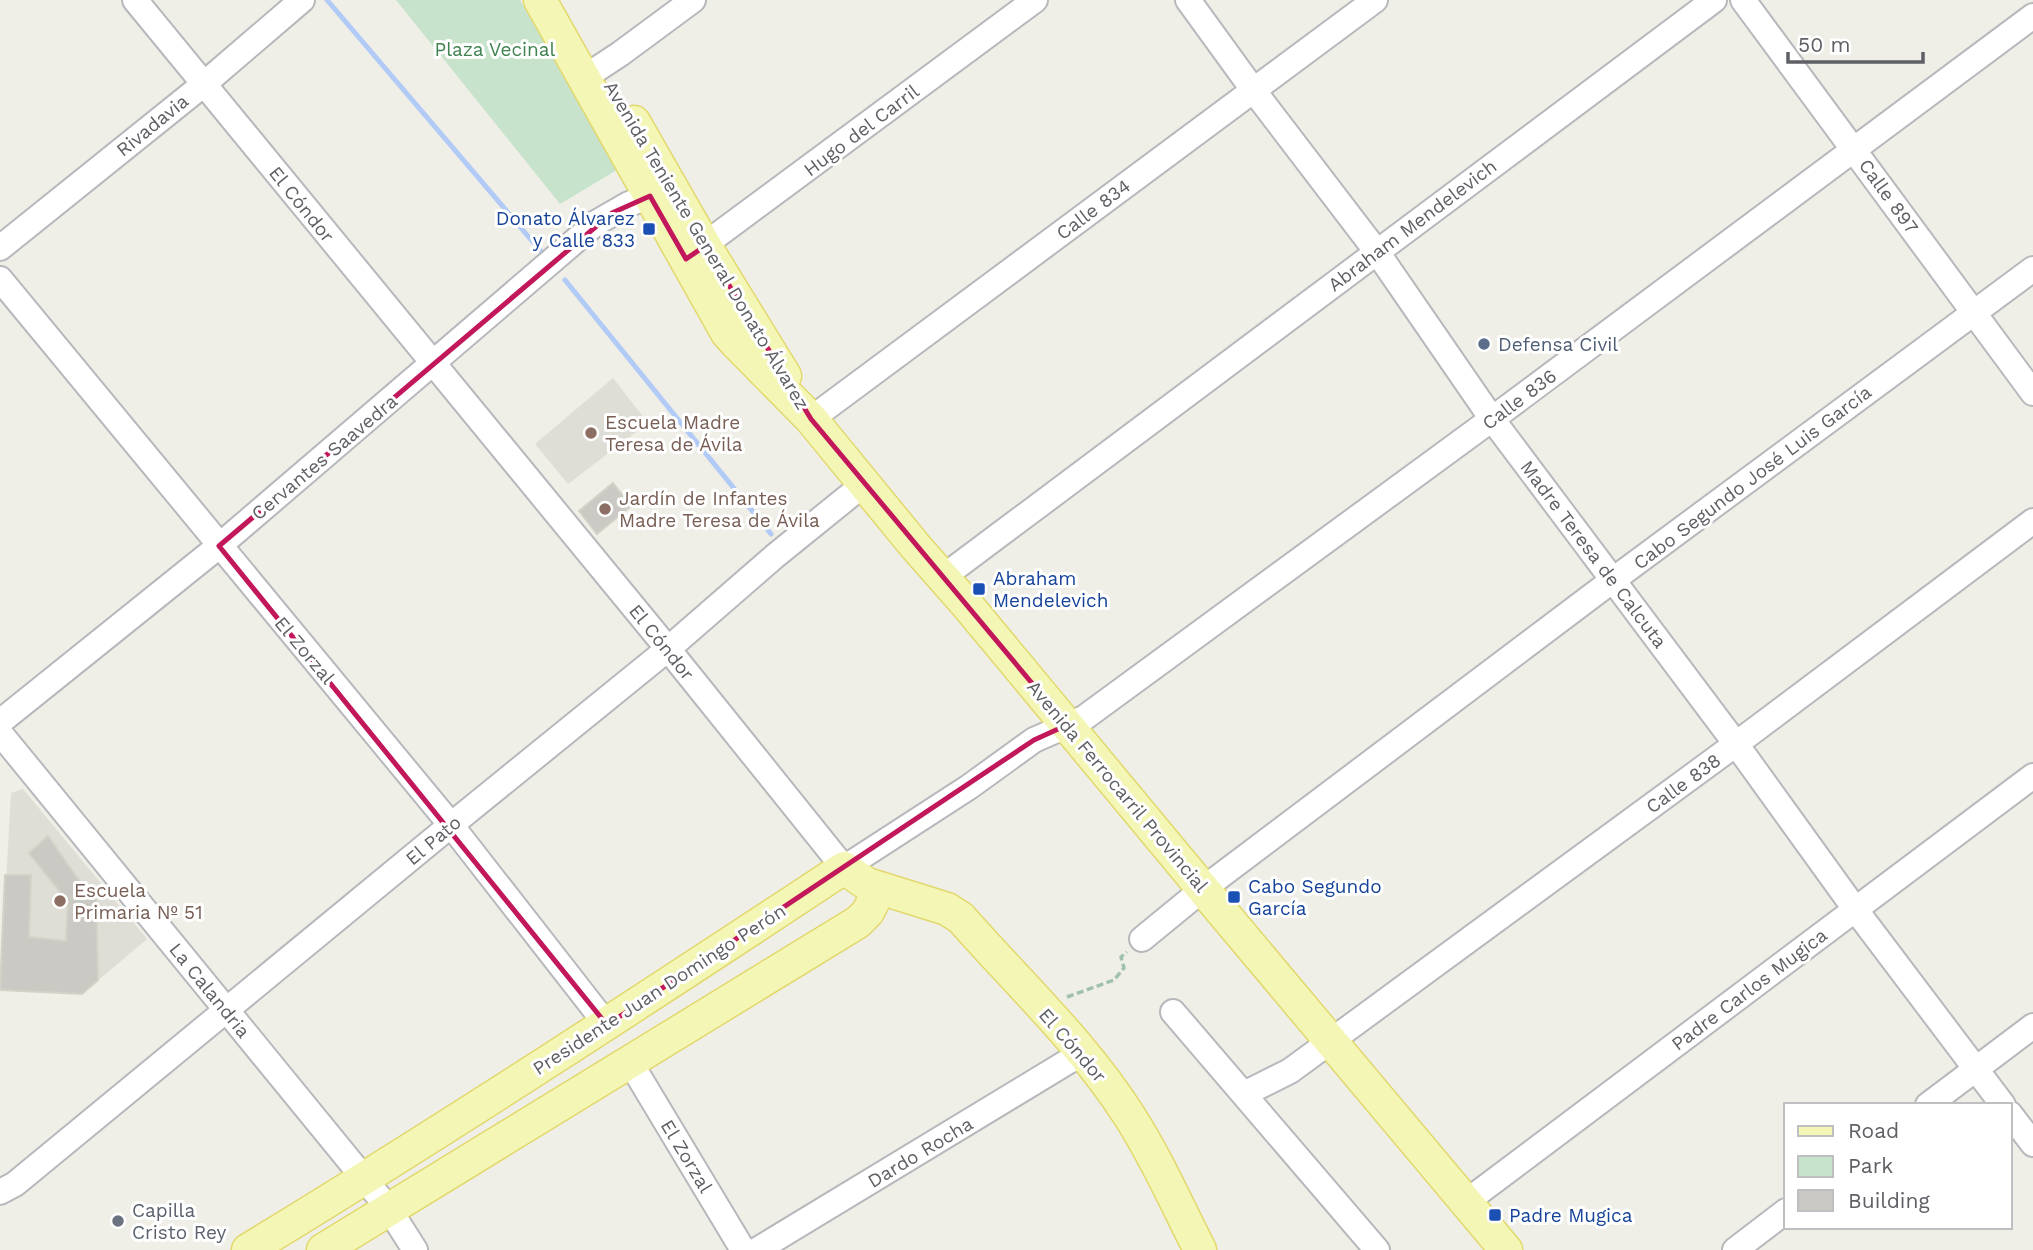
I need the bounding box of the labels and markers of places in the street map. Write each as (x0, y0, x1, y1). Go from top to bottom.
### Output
place label: Donato Álvarez y Calle 833 (496, 207, 635, 252)
marker: Donato Álvarez y Calle 833 (641, 221, 657, 237)
place label: Defensa Civil (1498, 333, 1618, 356)
marker: Defensa Civil (1476, 336, 1492, 352)
place label: Escuela Madre Teresa de Ávila (605, 411, 743, 456)
marker: Escuela Madre Teresa de Ávila (583, 425, 599, 441)
place label: Jardín de Infantes Madre Teresa de Ávila (619, 487, 820, 532)
marker: Jardín de Infantes Madre Teresa de Ávila (597, 501, 613, 517)
place label: Abraham Mendelevich (993, 567, 1109, 612)
marker: Abraham Mendelevich (971, 581, 987, 597)
place label: Cabo Segundo García (1248, 875, 1382, 920)
place label: Escuela Primaria Nº 51 (74, 879, 203, 924)
marker: Cabo Segundo García (1226, 889, 1242, 905)
marker: Escuela Primaria Nº 51 (52, 893, 68, 909)
place label: Capilla Cristo Rey (132, 1199, 227, 1244)
place label: Padre Mugica (1509, 1204, 1633, 1227)
marker: Padre Mugica (1487, 1207, 1503, 1223)
marker: Capilla Cristo Rey (110, 1213, 126, 1229)

